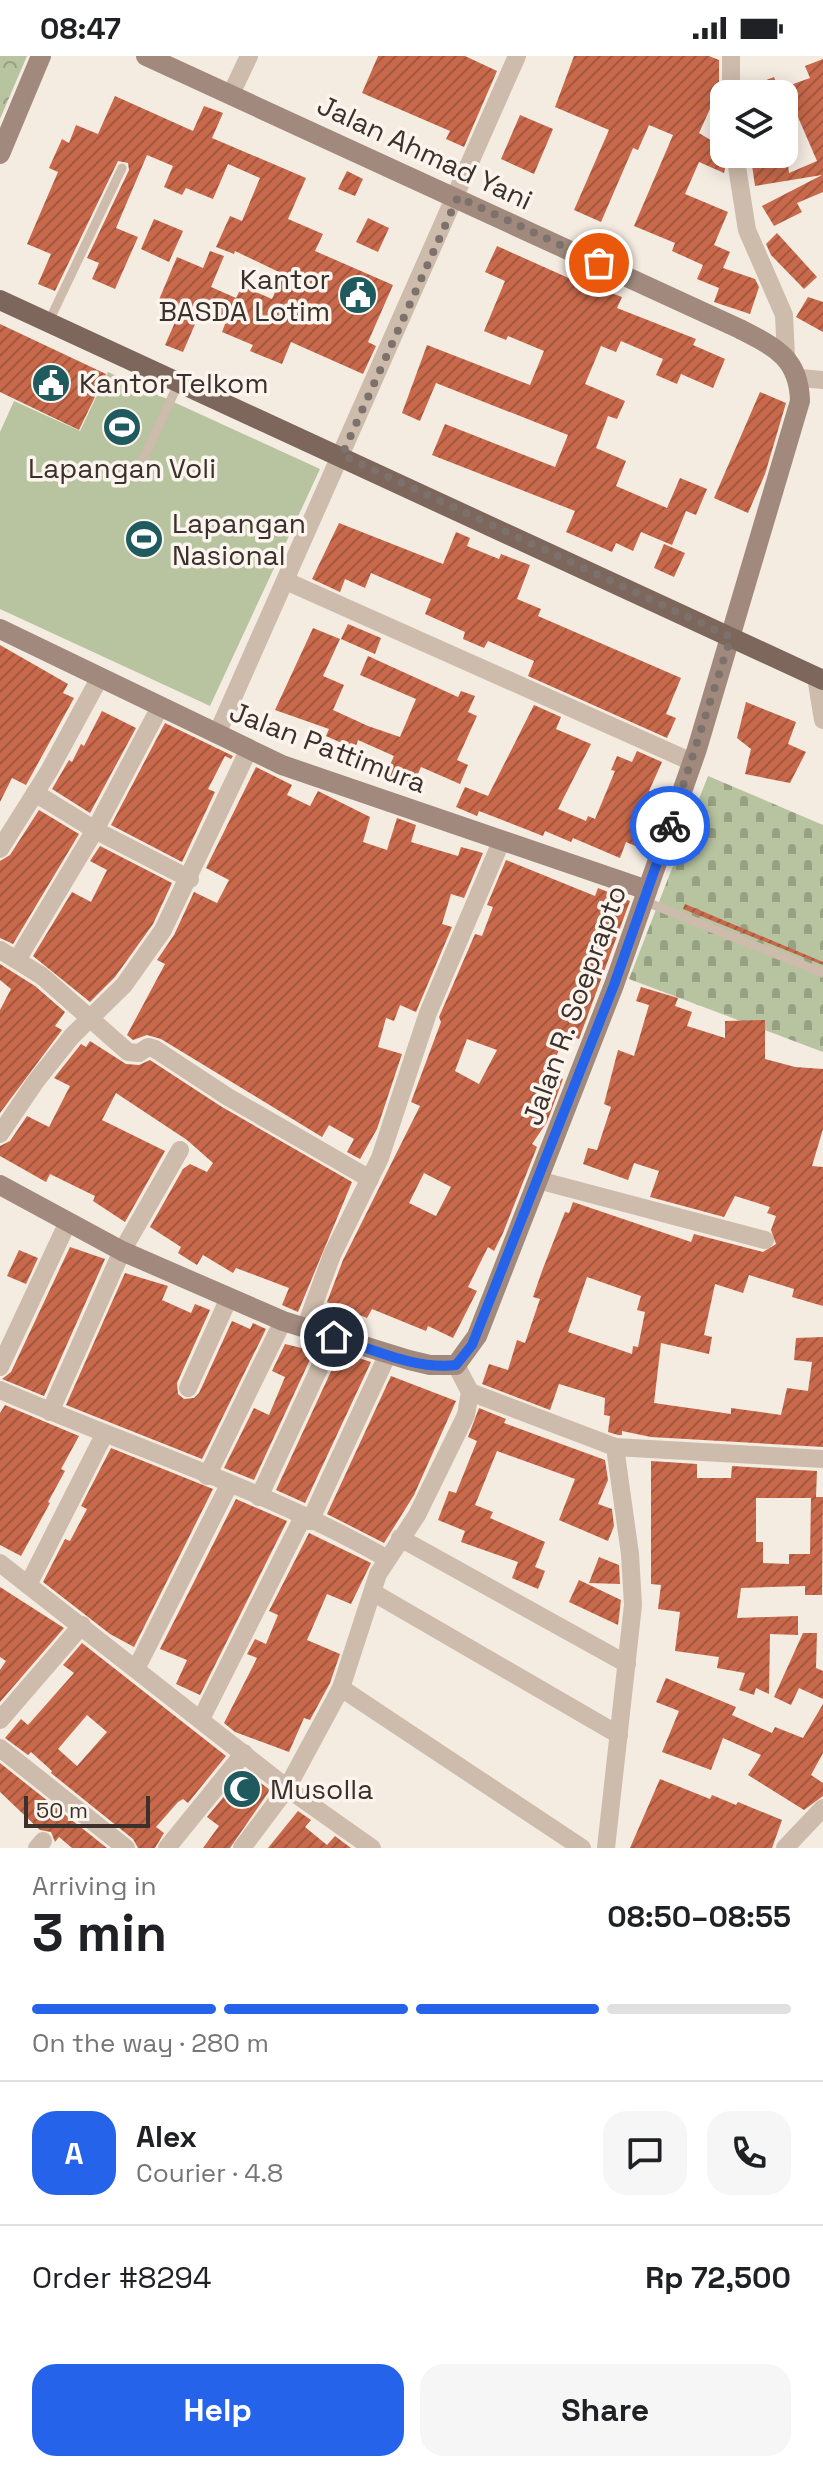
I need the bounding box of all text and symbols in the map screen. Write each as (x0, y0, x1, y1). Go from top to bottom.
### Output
text: 08:47 (40, 9, 121, 48)
map controls (710, 80, 798, 168)
button: layers (710, 80, 798, 168)
street label: Jalan Ahmad Yani (312, 86, 538, 218)
pin (565, 229, 633, 297)
icon: bag (577, 241, 621, 285)
place label: Kantor BASDA Lotim (158, 261, 330, 329)
public building icon: Kantor BASDA Lotim (337, 274, 379, 316)
public building icon: Kantor Telkom (30, 362, 72, 404)
place label: Kantor Telkom (79, 365, 268, 401)
sports icon: Lapangan Voli (101, 406, 143, 448)
place label: Lapangan Voli (28, 450, 216, 486)
place label: Lapangan Nasional (172, 505, 306, 573)
sports icon: Lapangan Nasional (123, 518, 165, 560)
street label: Jalan Pattimura (225, 693, 431, 801)
courier (630, 786, 710, 866)
icon: bike (648, 804, 692, 848)
street label: Jalan R. Soeprapto (514, 880, 634, 1130)
pin (300, 1303, 368, 1371)
icon: home (312, 1315, 356, 1359)
mosque icon: Musolla (221, 1768, 263, 1810)
place label: Musolla (270, 1771, 373, 1807)
scale bar (24, 1792, 150, 1828)
text: 50 m (36, 1796, 88, 1824)
text: Arriving in (32, 1869, 156, 1903)
text: 08:50–08:55 (607, 1897, 791, 1936)
text: 3 min (32, 1900, 167, 1966)
text: On the way · 280 m (32, 2026, 269, 2060)
button: chat (603, 2111, 687, 2195)
button: phone (707, 2111, 791, 2195)
text: Alex (136, 2117, 197, 2156)
text: A (64, 2134, 84, 2173)
text: Courier · 4.8 (136, 2156, 283, 2190)
text: Order #8294 (32, 2258, 212, 2297)
text: Rp 72,500 (645, 2258, 791, 2297)
button: Help (32, 2364, 404, 2456)
button: Share (420, 2364, 791, 2456)

